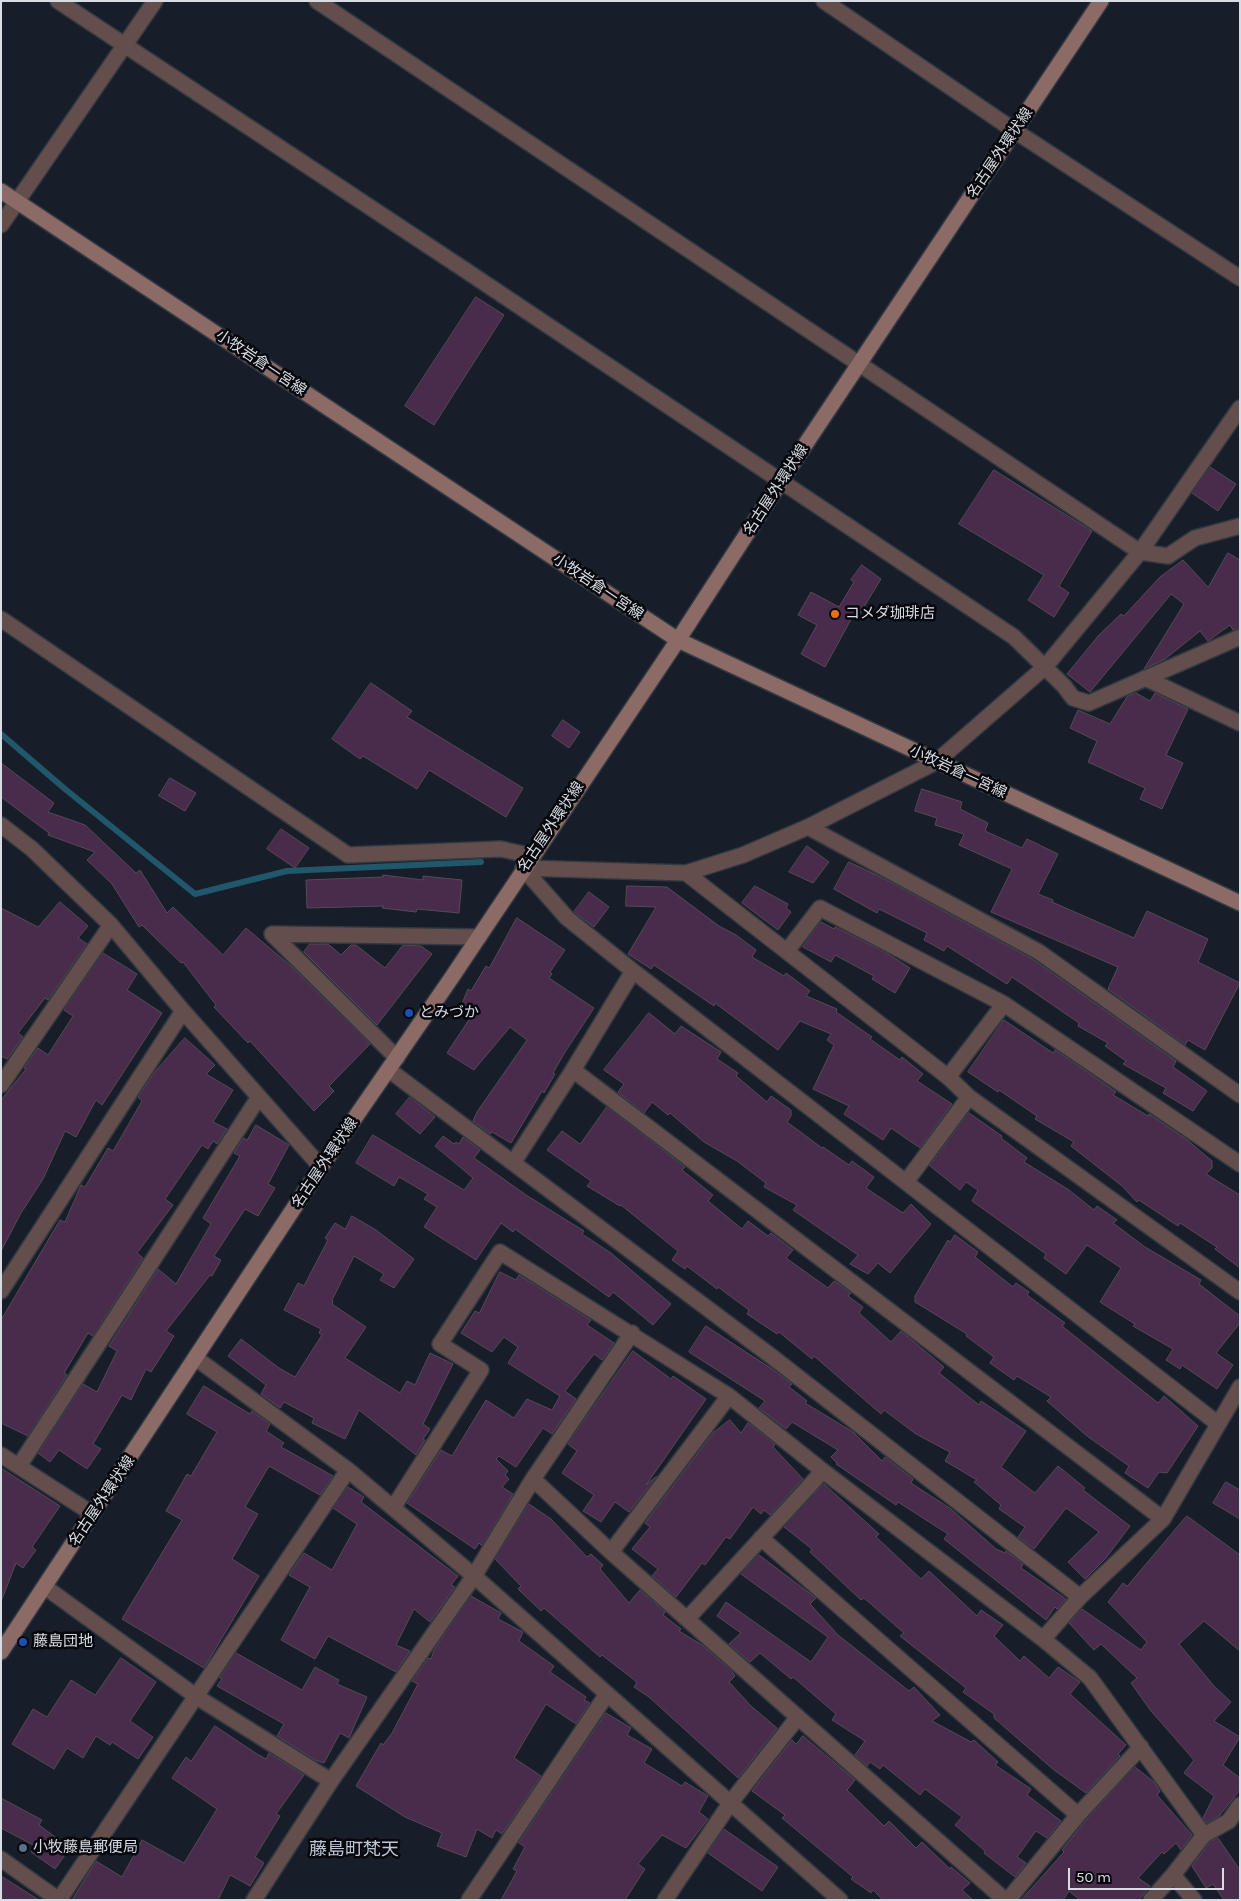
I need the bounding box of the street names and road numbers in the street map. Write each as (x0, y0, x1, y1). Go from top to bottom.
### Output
street label: 名古屋外環状線 (963, 104, 1037, 202)
street label: 小牧岩倉一宮線 (212, 326, 310, 400)
street label: 名古屋外環状線 (740, 441, 812, 539)
street label: 小牧岩倉一宮線 (549, 550, 647, 624)
street label: 小牧岩倉一宮線 (907, 742, 1009, 802)
street label: 名古屋外環状線 (514, 778, 588, 876)
street label: 名古屋外環状線 (288, 1114, 362, 1212)
street label: 名古屋外環状線 (65, 1452, 139, 1550)

